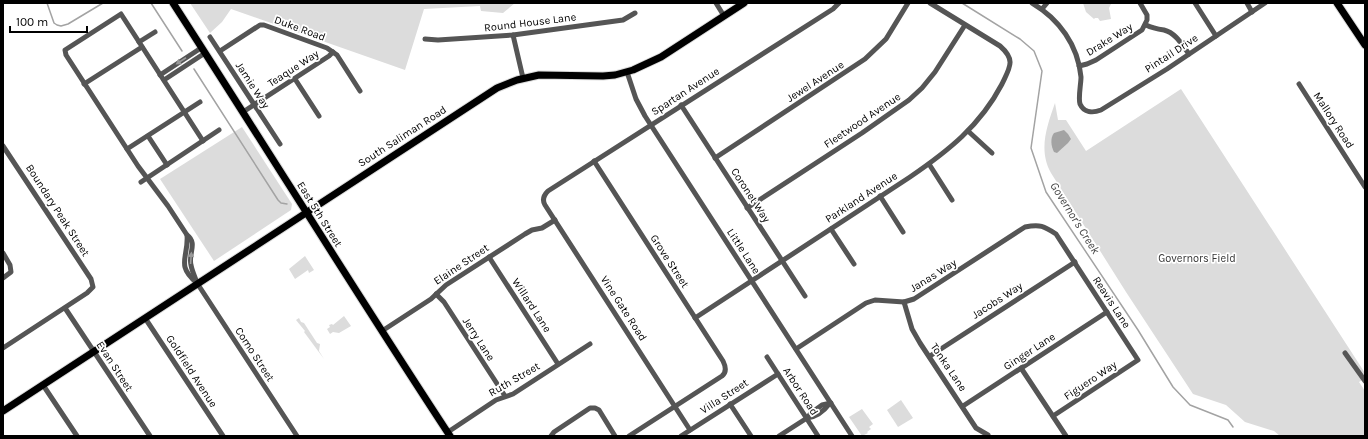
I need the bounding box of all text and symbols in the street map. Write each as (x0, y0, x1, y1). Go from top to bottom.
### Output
scale bar (10, 8, 87, 34)
street label: Round House Lane (483, 10, 577, 35)
street label: Duke Road (272, 13, 327, 44)
text: 100 m (16, 15, 48, 29)
street label: Drake Way (1084, 20, 1135, 59)
street label: Pintail Drive (1142, 31, 1201, 75)
street label: Teaque Way (265, 47, 321, 90)
one-way arrow (176, 57, 186, 65)
street label: Jewel Avenue (784, 58, 847, 105)
street label: Jamie Way (233, 60, 272, 111)
street label: Spartan Avenue (649, 64, 722, 118)
street label: Fleetwood Avenue (822, 90, 903, 151)
street label: Mallory Road (1311, 90, 1357, 151)
street label: South Saliman Road (356, 103, 449, 170)
street label: Boundary Peak Street (23, 162, 92, 259)
street label: Coronet Way (728, 166, 773, 225)
street label: Parkland Avenue (823, 169, 900, 226)
street label: East 5th Street (294, 179, 345, 249)
water label: Governor's Creek (1047, 179, 1103, 257)
street label: Little Lane (724, 226, 763, 277)
street label: Grove Street (648, 232, 692, 290)
street label: Elaine Street (431, 241, 491, 288)
one-way arrow (188, 252, 195, 264)
park label: Governors Field (1158, 252, 1236, 265)
street label: Janas Way (908, 256, 959, 295)
street label: Vine Gate Road (598, 273, 650, 343)
street label: Reavis Lane (1090, 274, 1133, 331)
street label: Willard Lane (509, 276, 554, 335)
street label: Jacobs Way (970, 279, 1025, 322)
street label: Jerry Lane (460, 315, 498, 364)
street label: Como Street (232, 325, 277, 384)
street label: Ginger Lane (1001, 330, 1058, 373)
street label: Goldfield Avenue (163, 333, 220, 410)
street label: Evan Street (94, 339, 136, 394)
street label: Tonka Lane (928, 341, 970, 394)
street label: Figuero Way (1061, 358, 1119, 403)
street label: Ruth Street (486, 360, 542, 399)
street label: Arbor Road (780, 365, 821, 418)
street label: Villa Street (698, 376, 751, 417)

